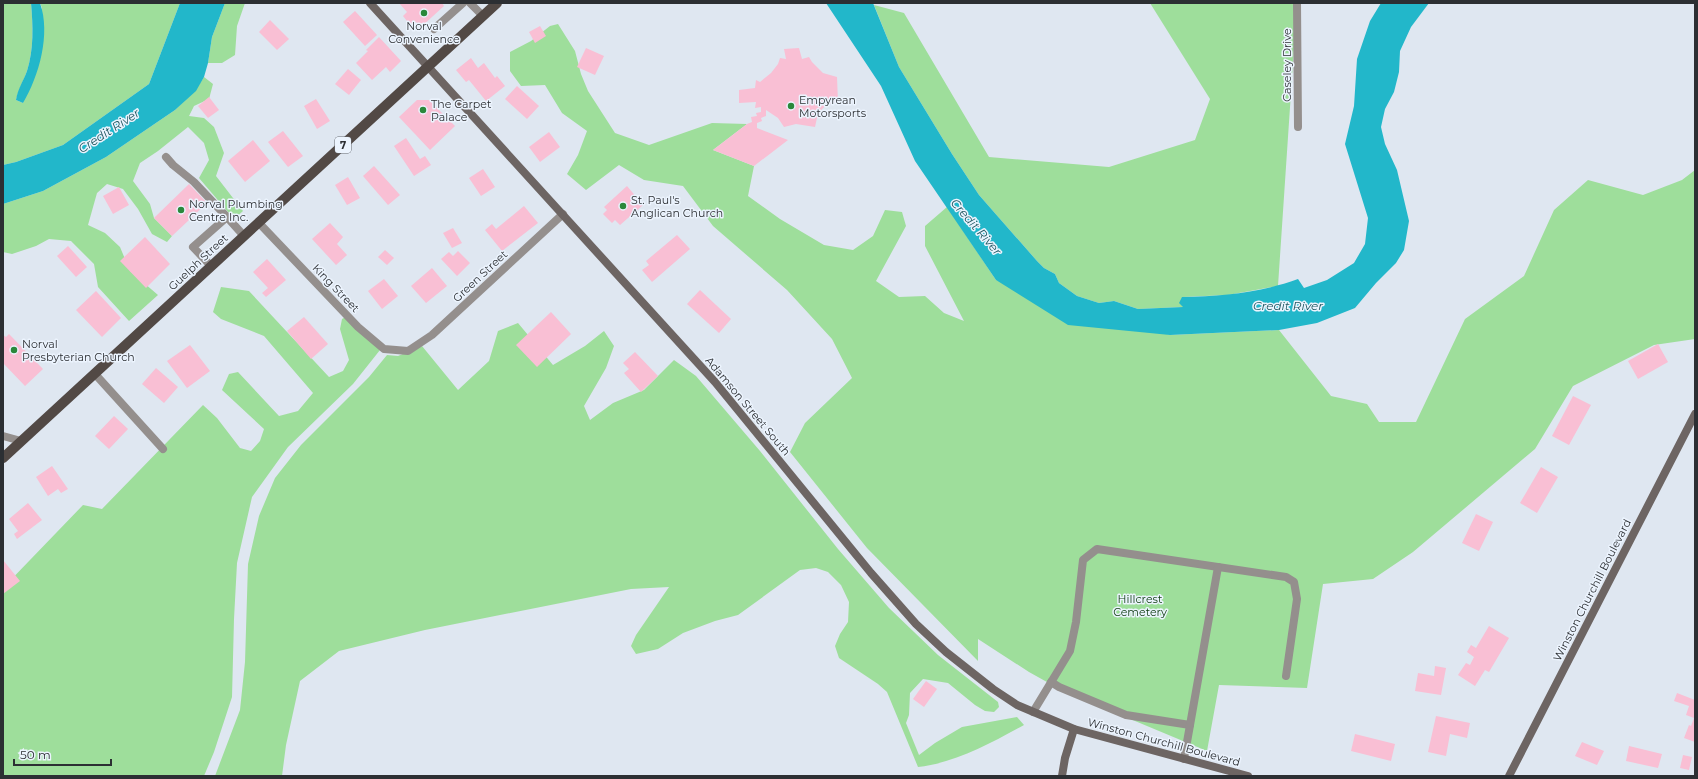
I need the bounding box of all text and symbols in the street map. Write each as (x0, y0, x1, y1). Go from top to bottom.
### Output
marker: Norval Convenience (419, 8, 429, 18)
place label: Norval Convenience (388, 19, 460, 46)
street label: Caseley Drive (1280, 28, 1294, 102)
place label: Empyrean Motorsports (799, 93, 867, 120)
place label: The Carpet Palace (431, 97, 492, 124)
marker: Empyrean Motorsports (786, 101, 796, 111)
water label: Credit River (75, 105, 142, 156)
marker: The Carpet Palace (418, 105, 428, 115)
road number: 7 (335, 137, 351, 153)
place label: St. Paul's Anglican Church (631, 193, 723, 220)
water label: Credit River (948, 195, 1005, 258)
place label: Norval Plumbing Centre Inc. (189, 197, 283, 224)
marker: St. Paul's Anglican Church (618, 201, 628, 211)
marker: Norval Plumbing Centre Inc. (176, 205, 186, 215)
street label: Guelph Street (165, 230, 231, 293)
street label: Green Street (450, 247, 511, 305)
street label: King Street (309, 261, 363, 316)
water label: Credit River (1253, 298, 1323, 313)
place label: Norval Presbyterian Church (22, 337, 135, 364)
marker: Norval Presbyterian Church (9, 345, 19, 355)
street label: Adamson Street South (702, 354, 794, 458)
street label: Winston Churchill Boulevard (1550, 517, 1634, 663)
park label: Hillcrest Cemetery (1113, 592, 1167, 619)
street label: Winston Churchill Boulevard (1086, 715, 1242, 769)
scale bar (14, 741, 111, 767)
text: 50 m (20, 747, 51, 762)

